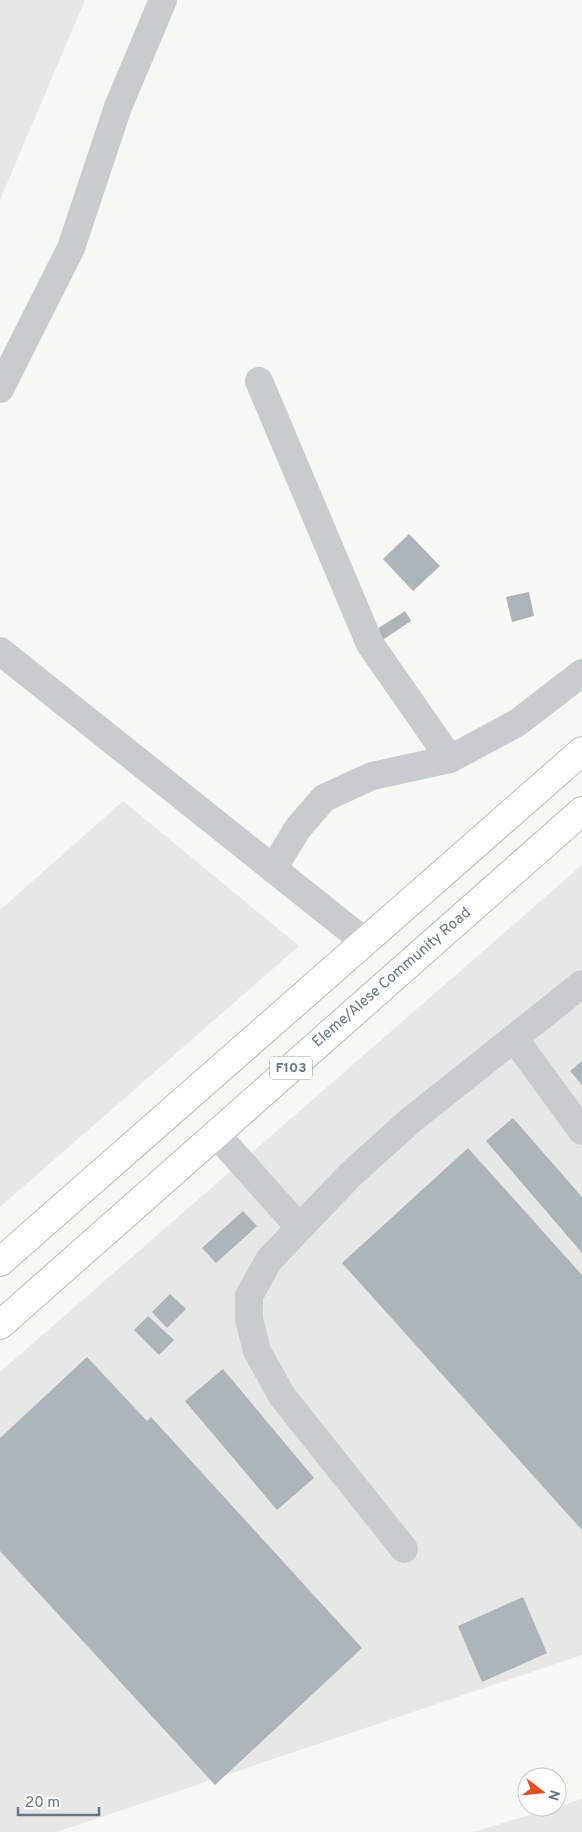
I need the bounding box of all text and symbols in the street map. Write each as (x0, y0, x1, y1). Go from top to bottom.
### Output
street label: Eleme/Alese Community Road (309, 904, 475, 1052)
road number: F103 (270, 1056, 312, 1080)
north arrow (517, 1767, 567, 1817)
scale bar (18, 1784, 99, 1816)
text: N (543, 1788, 563, 1802)
text: 20 m (25, 1794, 60, 1813)

